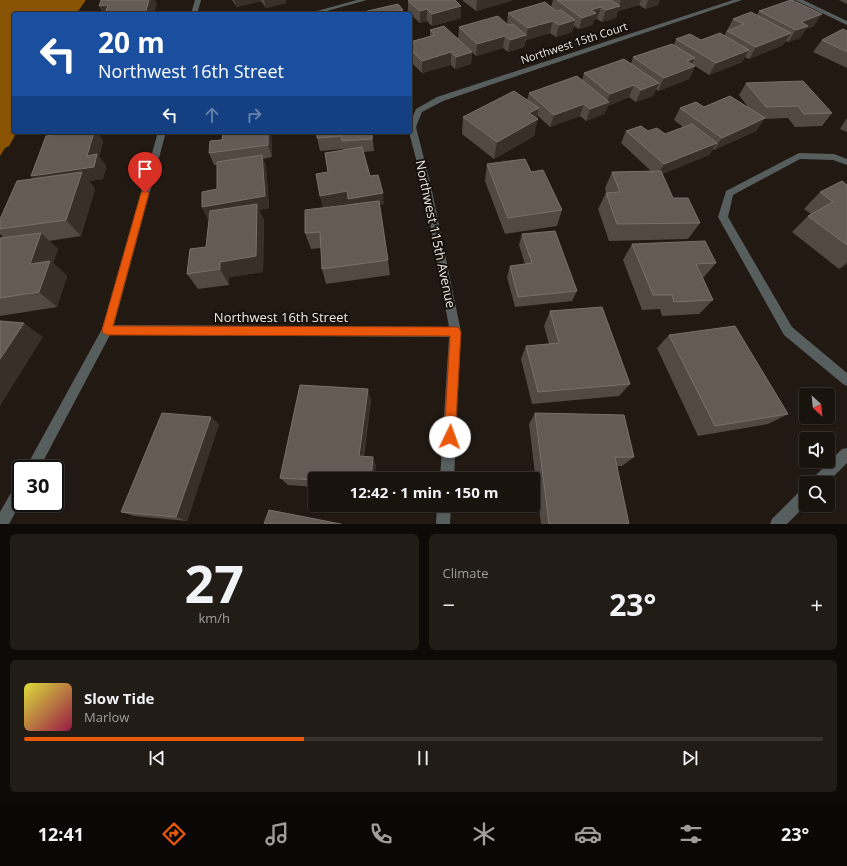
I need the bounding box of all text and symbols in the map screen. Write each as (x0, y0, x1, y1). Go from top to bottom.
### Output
street label: Northwest 15th Court (518, 18, 629, 67)
text: 20 m (98, 23, 165, 61)
icon: left (32, 28, 84, 80)
text: Northwest 16th Street (98, 59, 284, 83)
icon: left (159, 104, 181, 126)
icon: ahead (201, 104, 223, 126)
icon: right (243, 104, 265, 126)
pin (128, 152, 162, 193)
icon: arrive (134, 158, 156, 180)
street label: Northwest 115th Avenue (412, 158, 460, 310)
street label: Northwest 16th Street (214, 308, 348, 326)
north arrow (799, 388, 835, 424)
map controls (799, 388, 835, 512)
position arrow (429, 416, 471, 458)
button: sound (799, 432, 835, 468)
speed limit sign: 30 (12, 460, 64, 512)
button: search (799, 476, 835, 512)
text: 12:42 · 1 min · 150 m (350, 482, 498, 502)
text: 27 (185, 547, 244, 618)
text: Climate (443, 564, 488, 582)
text: 23° (609, 584, 656, 625)
text: − (443, 589, 455, 619)
text: + (810, 589, 823, 619)
text: km/h (198, 609, 230, 627)
text: Slow Tide (84, 688, 154, 708)
text: Marlow (84, 708, 129, 726)
icon: previous (146, 747, 168, 769)
icon: pause (412, 747, 434, 769)
icon: next (679, 747, 701, 769)
icon: directions (160, 820, 188, 848)
icon: music (263, 820, 291, 848)
icon: phone (367, 820, 395, 848)
icon: climate (470, 820, 498, 848)
icon: car (574, 820, 602, 848)
icon: filters (677, 820, 705, 848)
text: 12:41 (38, 822, 84, 846)
text: 23° (781, 822, 809, 846)

